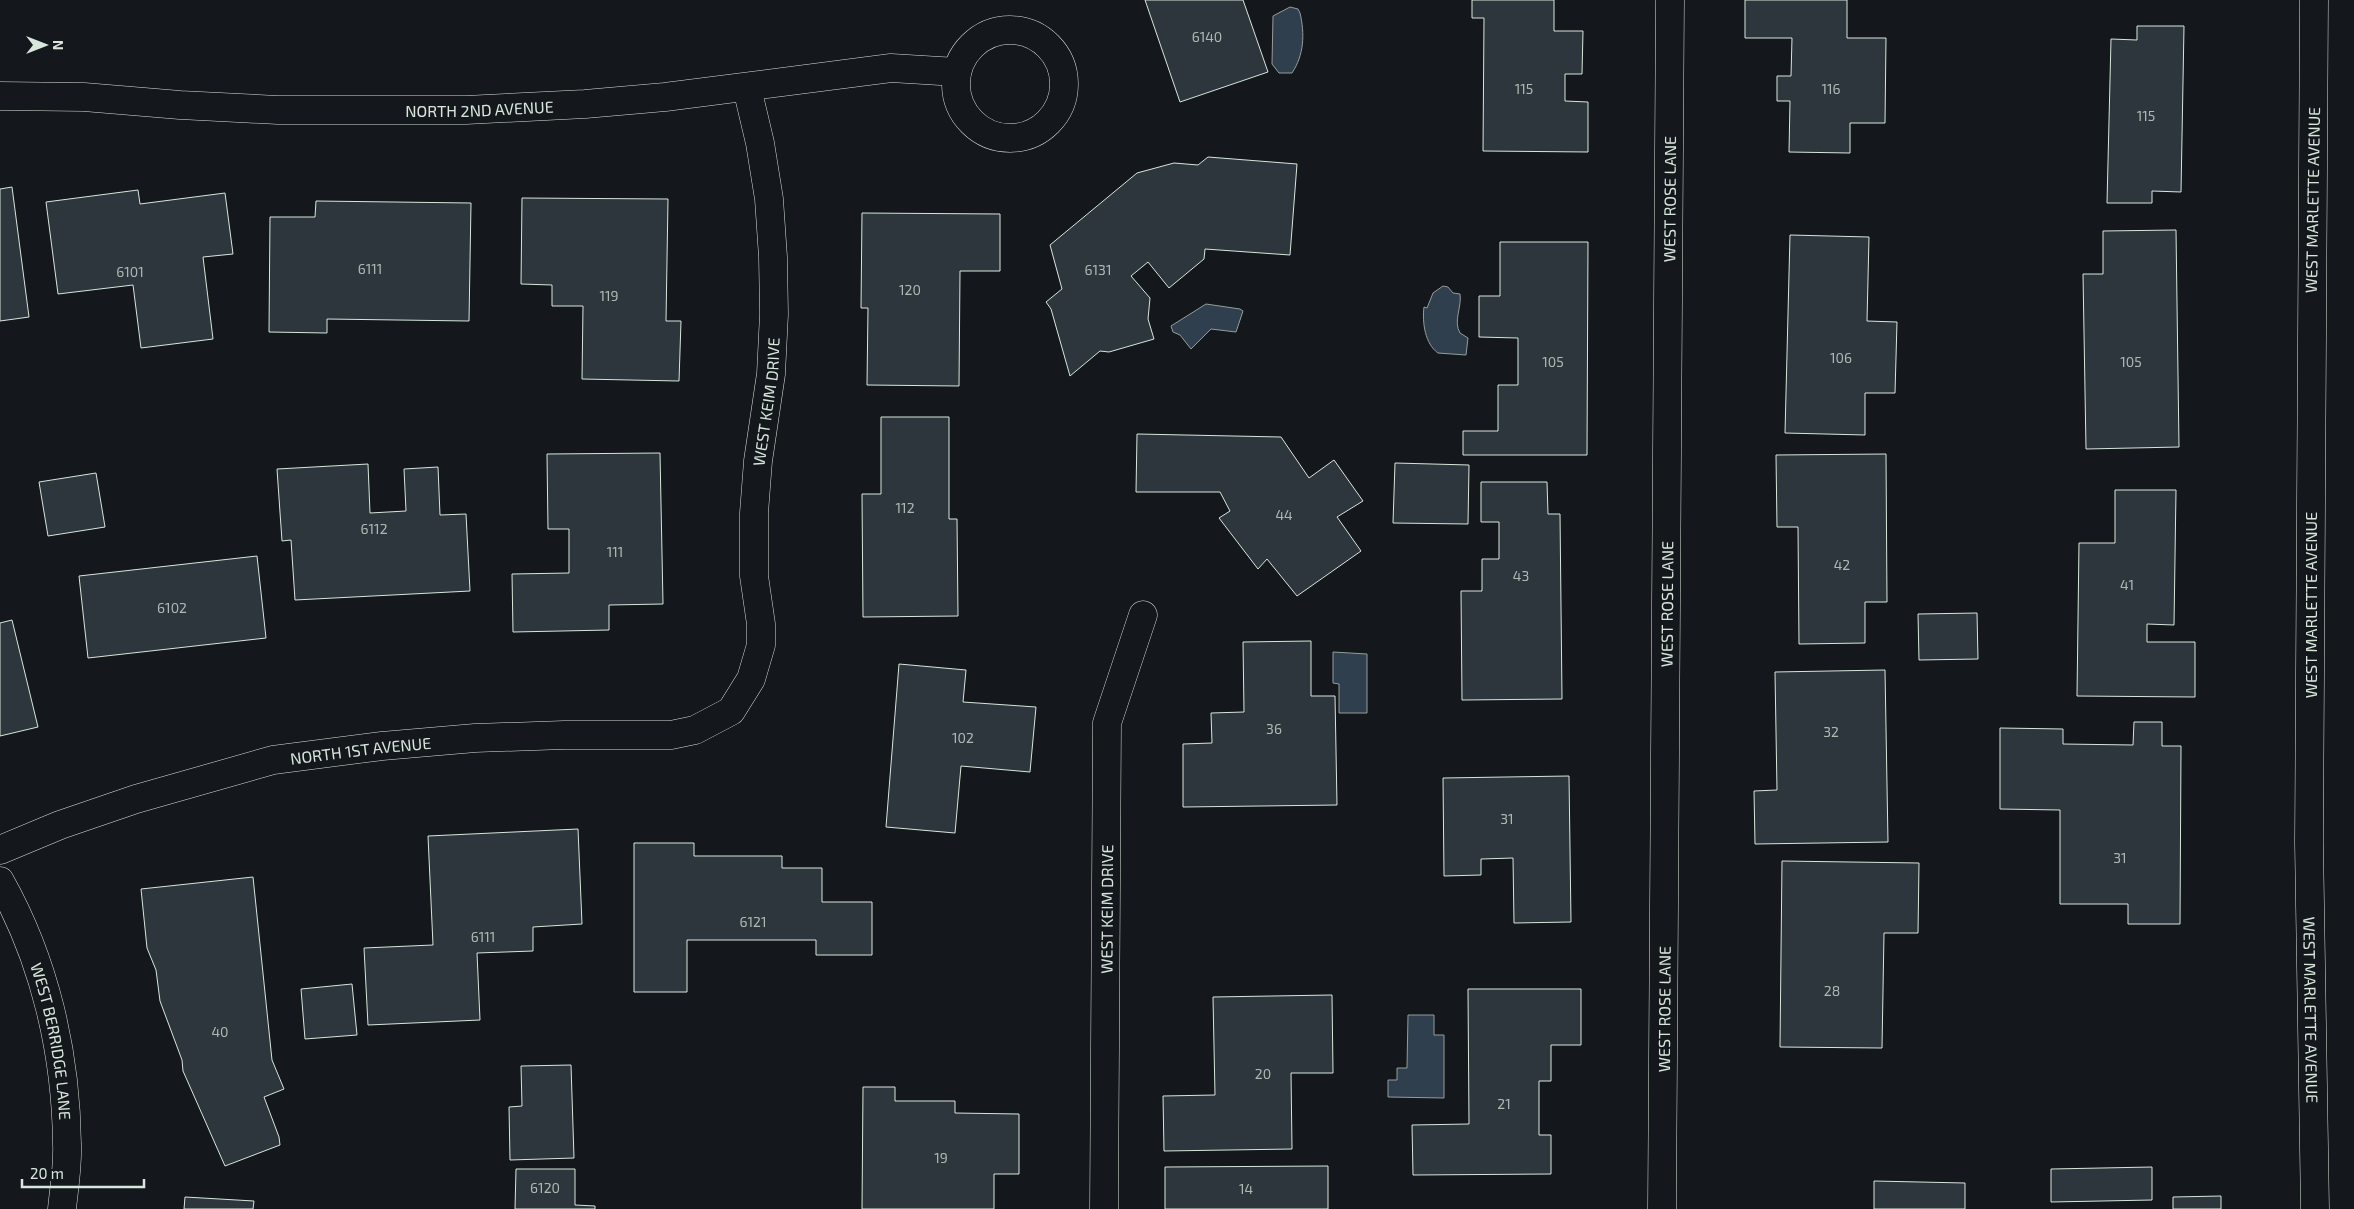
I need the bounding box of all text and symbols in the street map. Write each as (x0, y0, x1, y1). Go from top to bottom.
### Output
north arrow (20, 20, 70, 70)
house number: 6140 (1192, 28, 1222, 45)
text: N (50, 40, 67, 50)
house number: 115 (1515, 80, 1533, 97)
house number: 116 (1821, 80, 1841, 97)
street label: NORTH 2ND AVENUE (405, 96, 554, 120)
house number: 115 (2137, 107, 2155, 124)
street label: WEST MARLETTE AVENUE (2301, 107, 2323, 293)
street label: WEST ROSE LANE (1659, 136, 1679, 262)
house number: 6111 (358, 260, 382, 277)
house number: 6131 (1085, 261, 1111, 278)
house number: 6101 (116, 263, 144, 280)
house number: 120 (899, 281, 921, 298)
house number: 119 (599, 287, 619, 304)
street label: WEST KEIM DRIVE (748, 337, 782, 467)
house number: 106 (1830, 349, 1852, 366)
house number: 105 (1542, 353, 1564, 370)
house number: 105 (2120, 353, 2142, 370)
house number: 112 (895, 499, 915, 516)
house number: 44 (1275, 506, 1293, 523)
street label: WEST MARLETTE AVENUE (2301, 512, 2320, 698)
house number: 6112 (360, 520, 388, 537)
street label: WEST ROSE LANE (1656, 541, 1676, 667)
house number: 111 (607, 543, 623, 560)
house number: 42 (1834, 556, 1850, 573)
house number: 43 (1513, 567, 1529, 584)
house number: 41 (2120, 576, 2134, 593)
house number: 6102 (157, 599, 187, 616)
house number: 36 (1266, 720, 1282, 737)
house number: 32 (1823, 723, 1839, 740)
house number: 102 (952, 729, 974, 746)
street label: NORTH 1ST AVENUE (289, 732, 432, 767)
house number: 31 (1500, 810, 1514, 827)
street label: WEST KEIM DRIVE (1096, 844, 1116, 974)
house number: 31 (2113, 849, 2127, 866)
house number: 6121 (739, 913, 767, 930)
street label: WEST MARLETTE AVENUE (2301, 917, 2323, 1103)
house number: 6111 (471, 928, 495, 945)
street label: WEST ROSE LANE (1653, 946, 1673, 1072)
street label: WEST BERRIDGE LANE (28, 960, 76, 1120)
house number: 28 (1824, 982, 1840, 999)
house number: 40 (211, 1023, 229, 1040)
house number: 20 (1255, 1065, 1271, 1082)
house number: 21 (1497, 1095, 1511, 1112)
house number: 19 (934, 1149, 948, 1166)
scale bar (22, 1156, 145, 1188)
text: 20 m (30, 1164, 64, 1182)
house number: 6120 (530, 1179, 560, 1196)
house number: 14 (1239, 1180, 1253, 1197)

